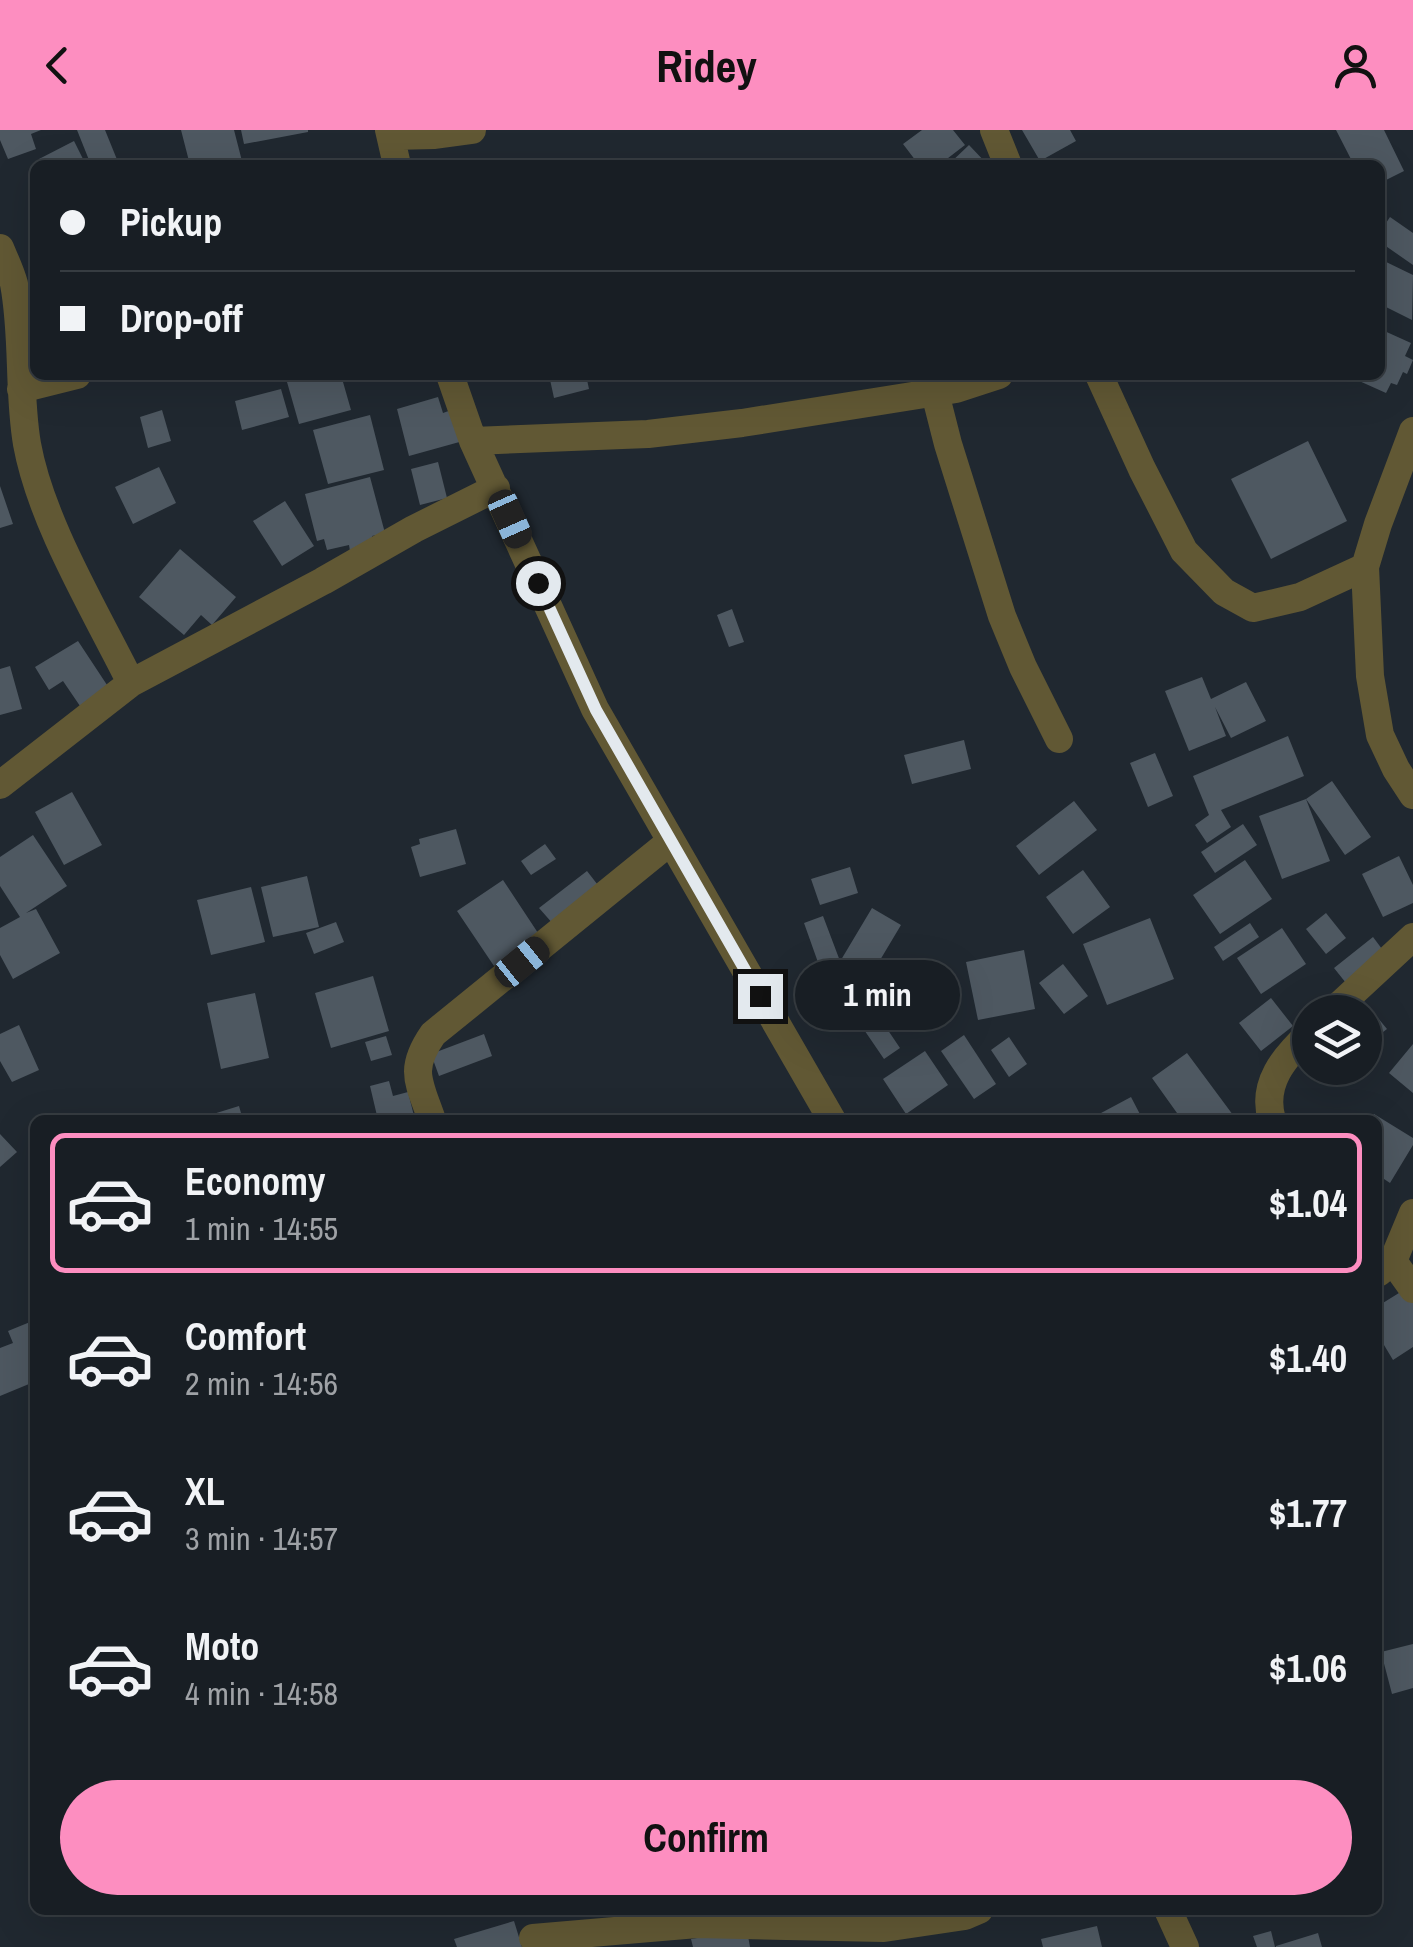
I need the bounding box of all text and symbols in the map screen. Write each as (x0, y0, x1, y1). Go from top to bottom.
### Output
text: Ridey (656, 35, 757, 96)
icon: back (30, 38, 85, 93)
icon: person (1328, 38, 1383, 93)
text: Pickup (120, 197, 222, 248)
text: Drop-off (120, 293, 243, 344)
car (484, 485, 536, 553)
route start (516, 561, 561, 606)
car (489, 931, 555, 993)
callout: 1 min (795, 961, 960, 1031)
text: 1 min (843, 973, 912, 1016)
route end (738, 974, 783, 1019)
map controls (1292, 995, 1382, 1085)
button: layers (1292, 995, 1382, 1085)
text: Economy (185, 1156, 325, 1207)
icon: car (65, 1158, 155, 1248)
text: $1.04 (1269, 1178, 1347, 1229)
text: 1 min · 14:55 (185, 1207, 338, 1250)
text: Comfort (185, 1311, 306, 1362)
icon: car (65, 1313, 155, 1403)
text: $1.40 (1269, 1333, 1347, 1384)
text: 2 min · 14:56 (185, 1362, 338, 1405)
text: XL (185, 1466, 225, 1517)
icon: car (65, 1468, 155, 1558)
text: $1.77 (1269, 1488, 1347, 1539)
text: 3 min · 14:57 (185, 1517, 338, 1560)
text: Moto (185, 1621, 259, 1672)
icon: car (65, 1623, 155, 1713)
text: $1.06 (1269, 1643, 1347, 1694)
text: 4 min · 14:58 (185, 1672, 338, 1715)
button: Confirm (60, 1780, 1352, 1895)

